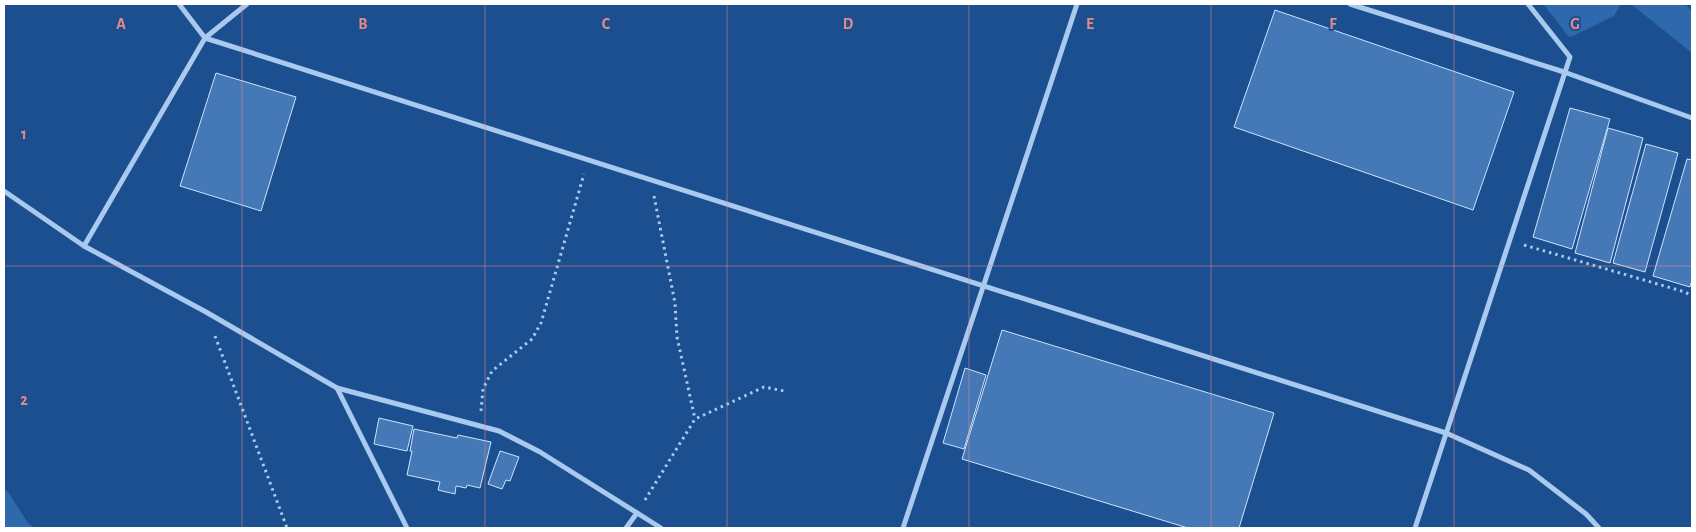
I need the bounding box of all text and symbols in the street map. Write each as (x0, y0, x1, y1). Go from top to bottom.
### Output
text: A (116, 16, 126, 32)
text: B (358, 16, 368, 32)
text: C (602, 16, 611, 32)
text: D (843, 16, 854, 32)
text: E (1086, 16, 1094, 32)
text: F (1329, 16, 1337, 32)
text: G (1570, 16, 1580, 32)
text: 1 (21, 126, 27, 142)
text: 2 (20, 392, 28, 408)

